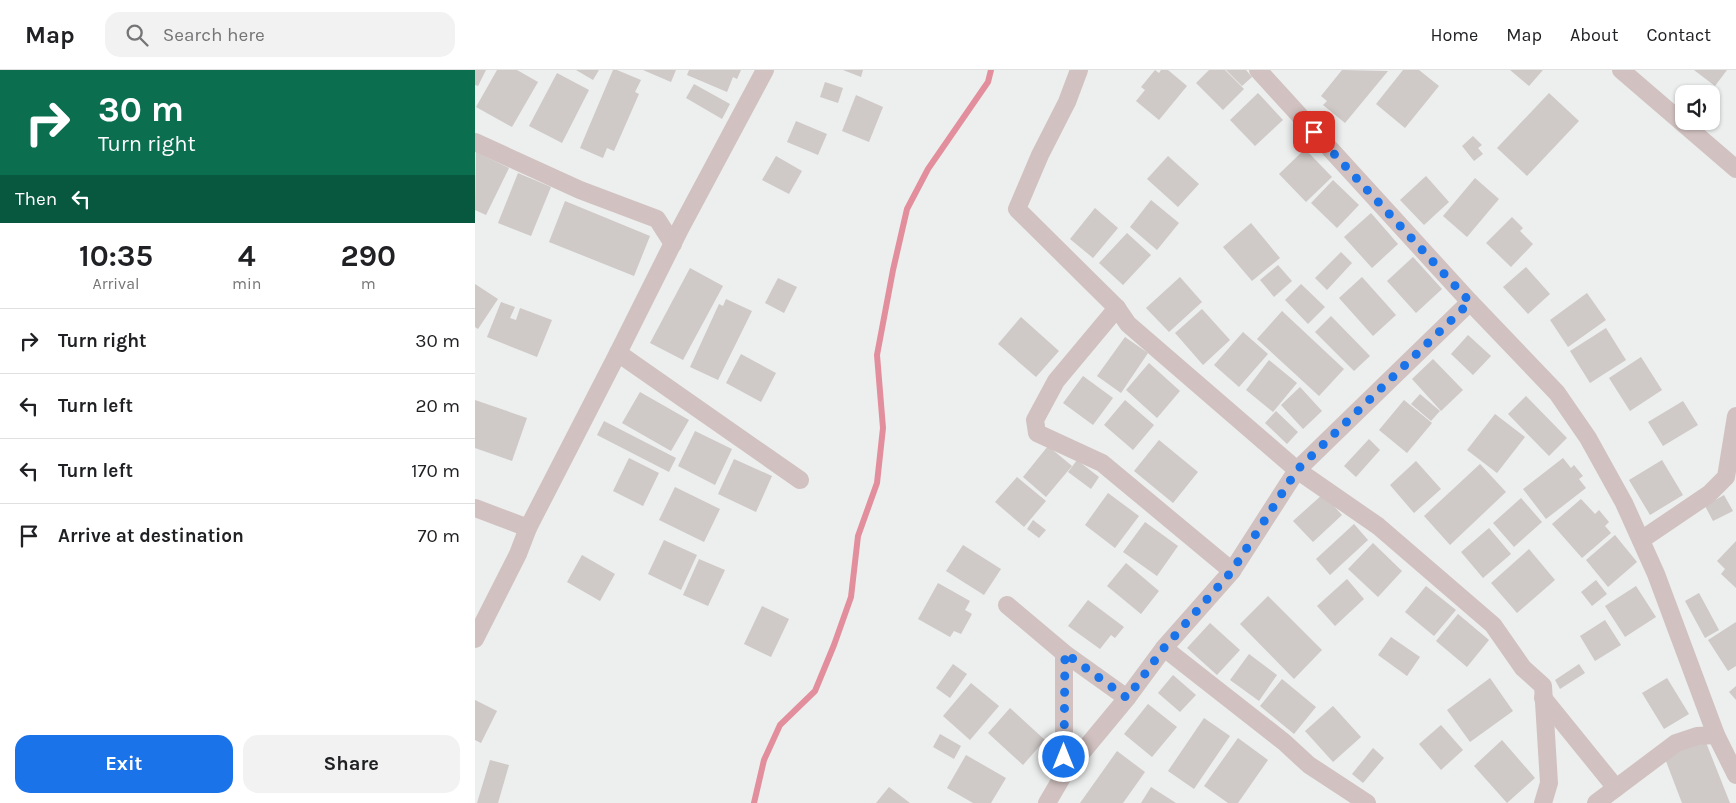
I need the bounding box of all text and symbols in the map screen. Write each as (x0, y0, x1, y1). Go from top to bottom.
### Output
search box (105, 12, 455, 57)
text: Map (25, 21, 75, 49)
icon: search (123, 21, 151, 49)
text: Search here (163, 24, 265, 46)
text: Home (1430, 24, 1478, 46)
text: Map (1506, 24, 1542, 46)
text: About (1570, 24, 1619, 46)
text: Contact (1647, 24, 1711, 46)
map controls (1675, 85, 1720, 130)
button: sound (1675, 85, 1720, 130)
text: 30 m (98, 89, 184, 130)
icon: right (15, 90, 80, 155)
pin (1293, 111, 1335, 153)
icon: arrive (1300, 118, 1328, 146)
text: Turn right (98, 131, 196, 157)
icon: left (67, 185, 95, 213)
text: Then (15, 188, 57, 210)
text: 10:35 (79, 238, 153, 274)
text: 4 (238, 238, 256, 274)
text: 290 (340, 238, 396, 274)
text: Arrival (93, 274, 139, 293)
text: min (232, 274, 261, 293)
text: m (361, 274, 376, 293)
icon: right (15, 327, 43, 355)
text: Turn right (58, 330, 147, 352)
text: 30 m (415, 330, 460, 352)
icon: left (15, 392, 43, 420)
text: Turn left (58, 395, 133, 417)
text: 20 m (415, 395, 460, 417)
icon: left (15, 457, 43, 485)
text: Turn left (58, 460, 133, 482)
text: 170 m (411, 460, 460, 482)
icon: arrive (15, 522, 43, 550)
text: Arrive at destination (58, 525, 244, 547)
text: 70 m (418, 525, 460, 547)
position arrow (1037, 730, 1089, 782)
button: Exit (15, 735, 233, 793)
button: Share (243, 735, 460, 793)

